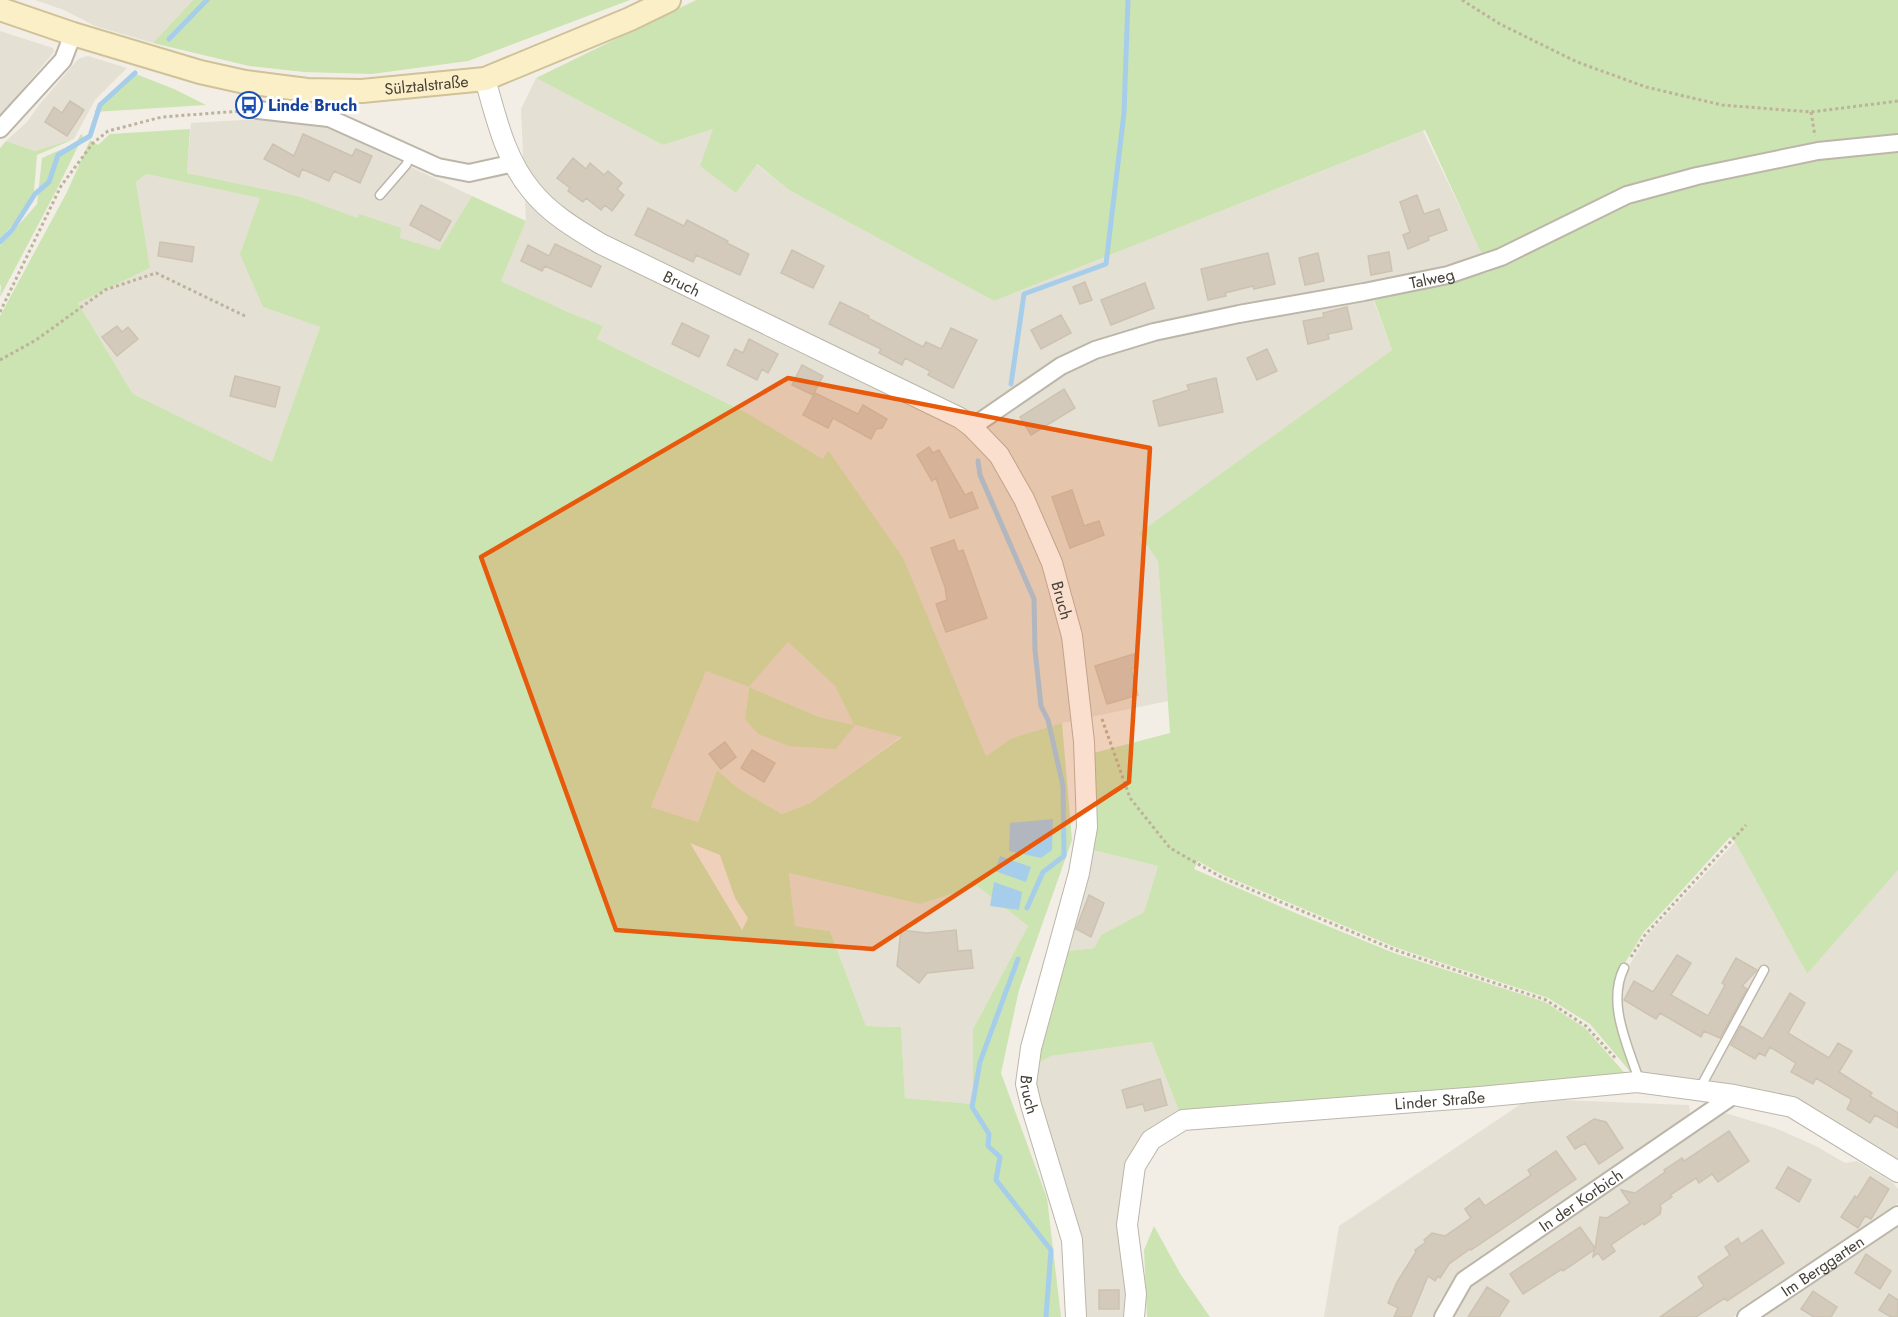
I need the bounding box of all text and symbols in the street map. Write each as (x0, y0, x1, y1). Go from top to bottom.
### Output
street label: Sülztalstraße (383, 70, 469, 101)
bus stop icon: Linde Bruch (234, 90, 264, 120)
place label: Linde Bruch (268, 94, 357, 117)
street label: Talweg (1407, 263, 1457, 295)
street label: Bruch (659, 265, 704, 303)
street label: Bruch (1046, 579, 1078, 622)
street label: Bruch (1014, 1074, 1044, 1117)
street label: Linder Straße (1394, 1086, 1486, 1116)
street label: In der Korbich (1534, 1164, 1627, 1237)
street label: Im Berggarten (1777, 1230, 1869, 1302)

